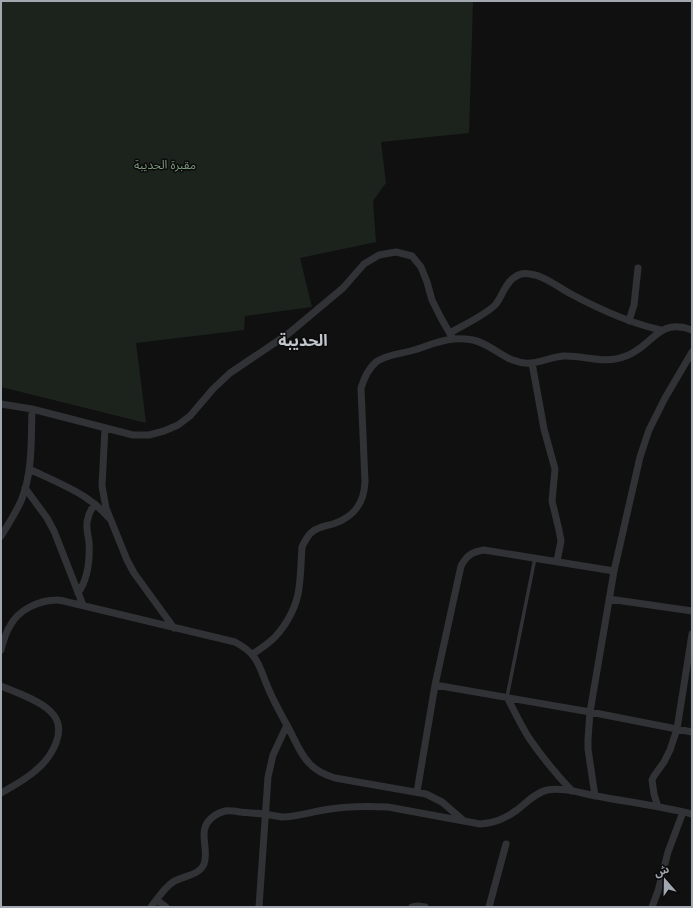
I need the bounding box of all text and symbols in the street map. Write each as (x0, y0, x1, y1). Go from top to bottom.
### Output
park label: مقبرة الحديبة (134, 156, 196, 173)
district label: الحديبة (278, 329, 328, 351)
north arrow (645, 860, 685, 900)
text: ش (652, 861, 671, 880)

